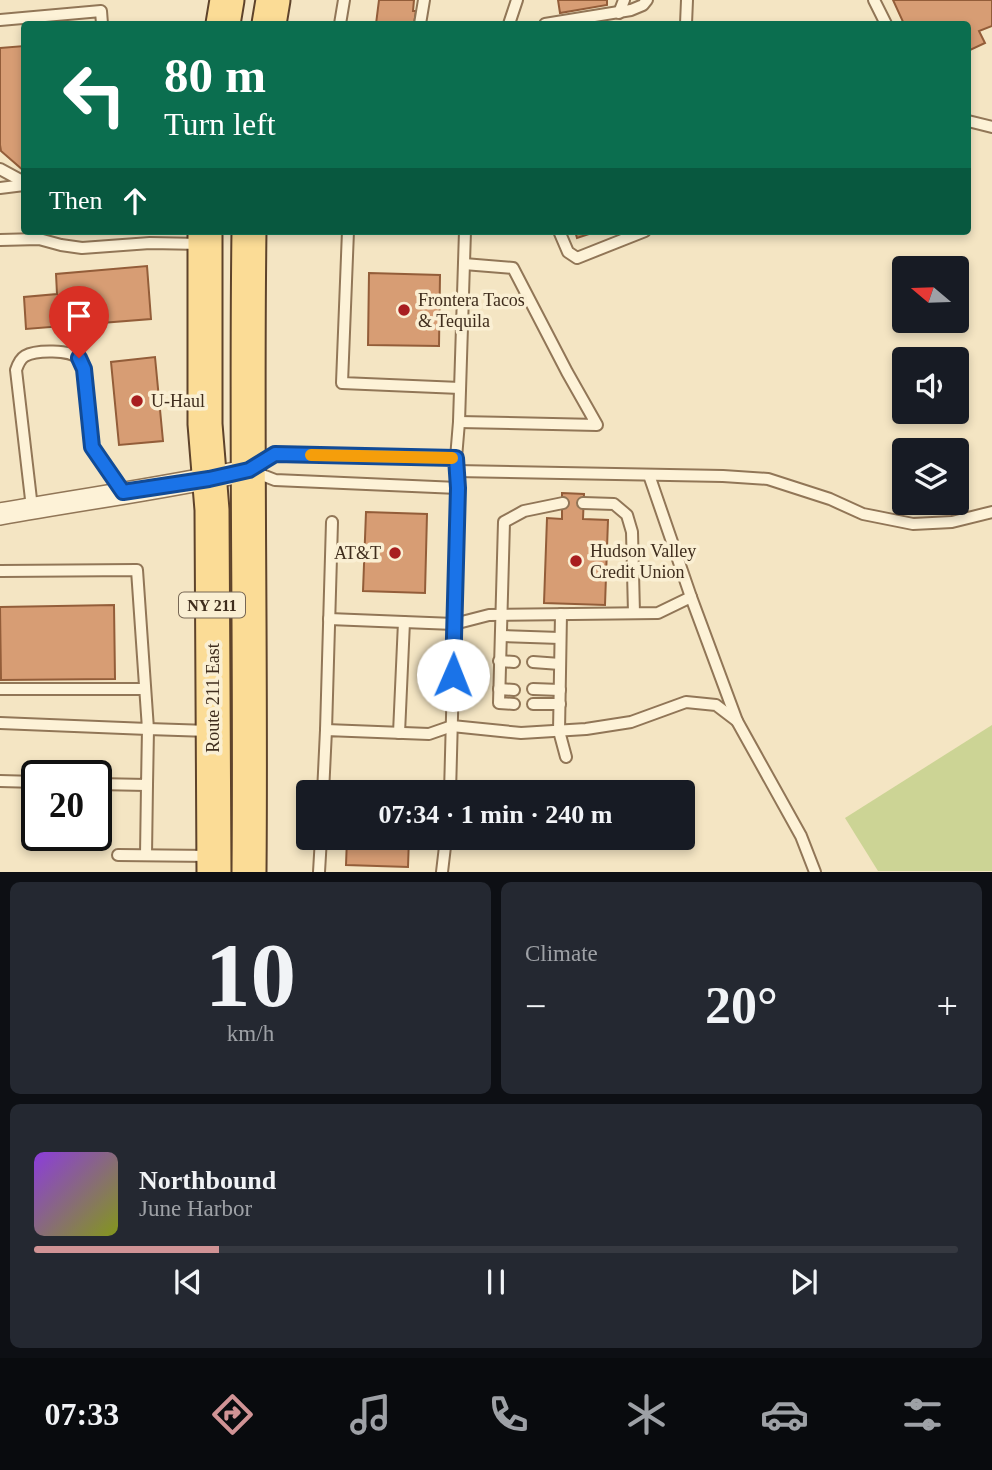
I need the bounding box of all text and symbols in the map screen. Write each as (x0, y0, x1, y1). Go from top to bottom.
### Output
text: 80 m (164, 48, 266, 103)
icon: left (49, 49, 140, 140)
text: Turn left (164, 106, 276, 142)
icon: ahead (116, 182, 154, 220)
text: Then (49, 186, 102, 215)
north arrow (892, 256, 970, 332)
map controls (892, 256, 969, 515)
pin (49, 286, 109, 358)
place label: Frontera Tacos & Tequila (418, 290, 525, 331)
icon: arrive (60, 297, 98, 335)
marker: Frontera Tacos & Tequila (396, 302, 412, 318)
button: sound (892, 347, 969, 424)
place label: U-Haul (151, 391, 205, 411)
marker: U-Haul (129, 393, 145, 409)
button: layers (892, 438, 969, 515)
place label: Hudson Valley Credit Union (590, 541, 696, 582)
place label: AT&T (334, 543, 381, 563)
marker: AT&T (387, 545, 403, 561)
marker: Hudson Valley Credit Union (568, 553, 584, 569)
road number: NY 211 (179, 592, 245, 618)
position arrow (416, 638, 490, 712)
street label: Route 211 East (203, 643, 223, 753)
speed limit sign: 20 (21, 760, 112, 851)
text: 07:34 · 1 min · 240 m (379, 800, 613, 829)
text: 10 (205, 925, 296, 1026)
text: Climate (525, 941, 598, 966)
text: 20° (705, 977, 778, 1034)
text: − (525, 985, 546, 1027)
text: + (937, 985, 958, 1027)
text: km/h (227, 1021, 274, 1046)
text: Northbound (139, 1166, 276, 1195)
text: June Harbor (139, 1196, 252, 1221)
icon: previous (169, 1263, 207, 1301)
icon: pause (477, 1263, 515, 1301)
icon: next (785, 1263, 823, 1301)
icon: directions (208, 1390, 257, 1439)
icon: music (346, 1390, 395, 1439)
icon: phone (484, 1390, 533, 1439)
icon: climate (622, 1390, 671, 1439)
icon: car (760, 1390, 809, 1439)
icon: filters (898, 1390, 947, 1439)
text: 07:33 (45, 1396, 119, 1432)

